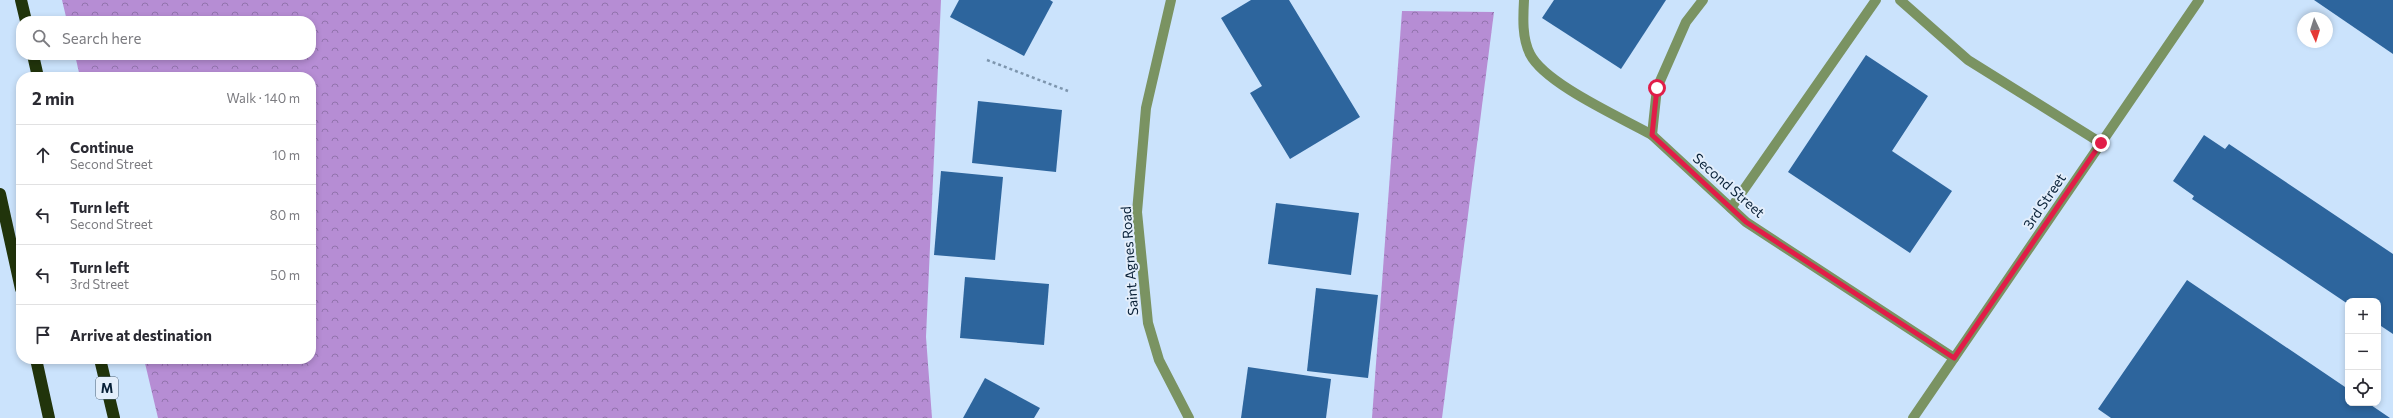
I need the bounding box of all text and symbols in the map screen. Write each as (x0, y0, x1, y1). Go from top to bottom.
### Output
north arrow (2297, 12, 2333, 48)
search box (16, 16, 316, 60)
icon: search (30, 27, 52, 49)
text: Search here (62, 29, 141, 47)
route start (1648, 79, 1666, 97)
text: 2 min (32, 88, 74, 109)
text: Walk · 140 m (227, 90, 300, 106)
route end (2092, 134, 2110, 152)
text: Continue (70, 138, 134, 156)
icon: ahead (32, 144, 54, 166)
text: 10 m (272, 147, 300, 163)
street label: Second Street (1690, 149, 1768, 221)
text: Second Street (70, 156, 153, 172)
street label: 3rd Street (2019, 170, 2069, 232)
text: Turn left (70, 198, 129, 216)
icon: left (32, 204, 54, 226)
street label: Saint Agnes Road (1117, 206, 1141, 316)
text: 80 m (270, 207, 300, 223)
text: Second Street (70, 216, 153, 232)
text: Turn left (70, 258, 129, 276)
icon: left (32, 264, 54, 286)
text: 50 m (270, 267, 300, 283)
text: 3rd Street (70, 276, 129, 292)
map controls (2345, 298, 2381, 406)
button: + (2345, 298, 2381, 334)
icon: arrive (32, 324, 54, 346)
text: Arrive at destination (70, 326, 212, 344)
button: − (2345, 334, 2381, 370)
button: locate (2345, 370, 2381, 406)
road number: M (96, 377, 118, 399)

